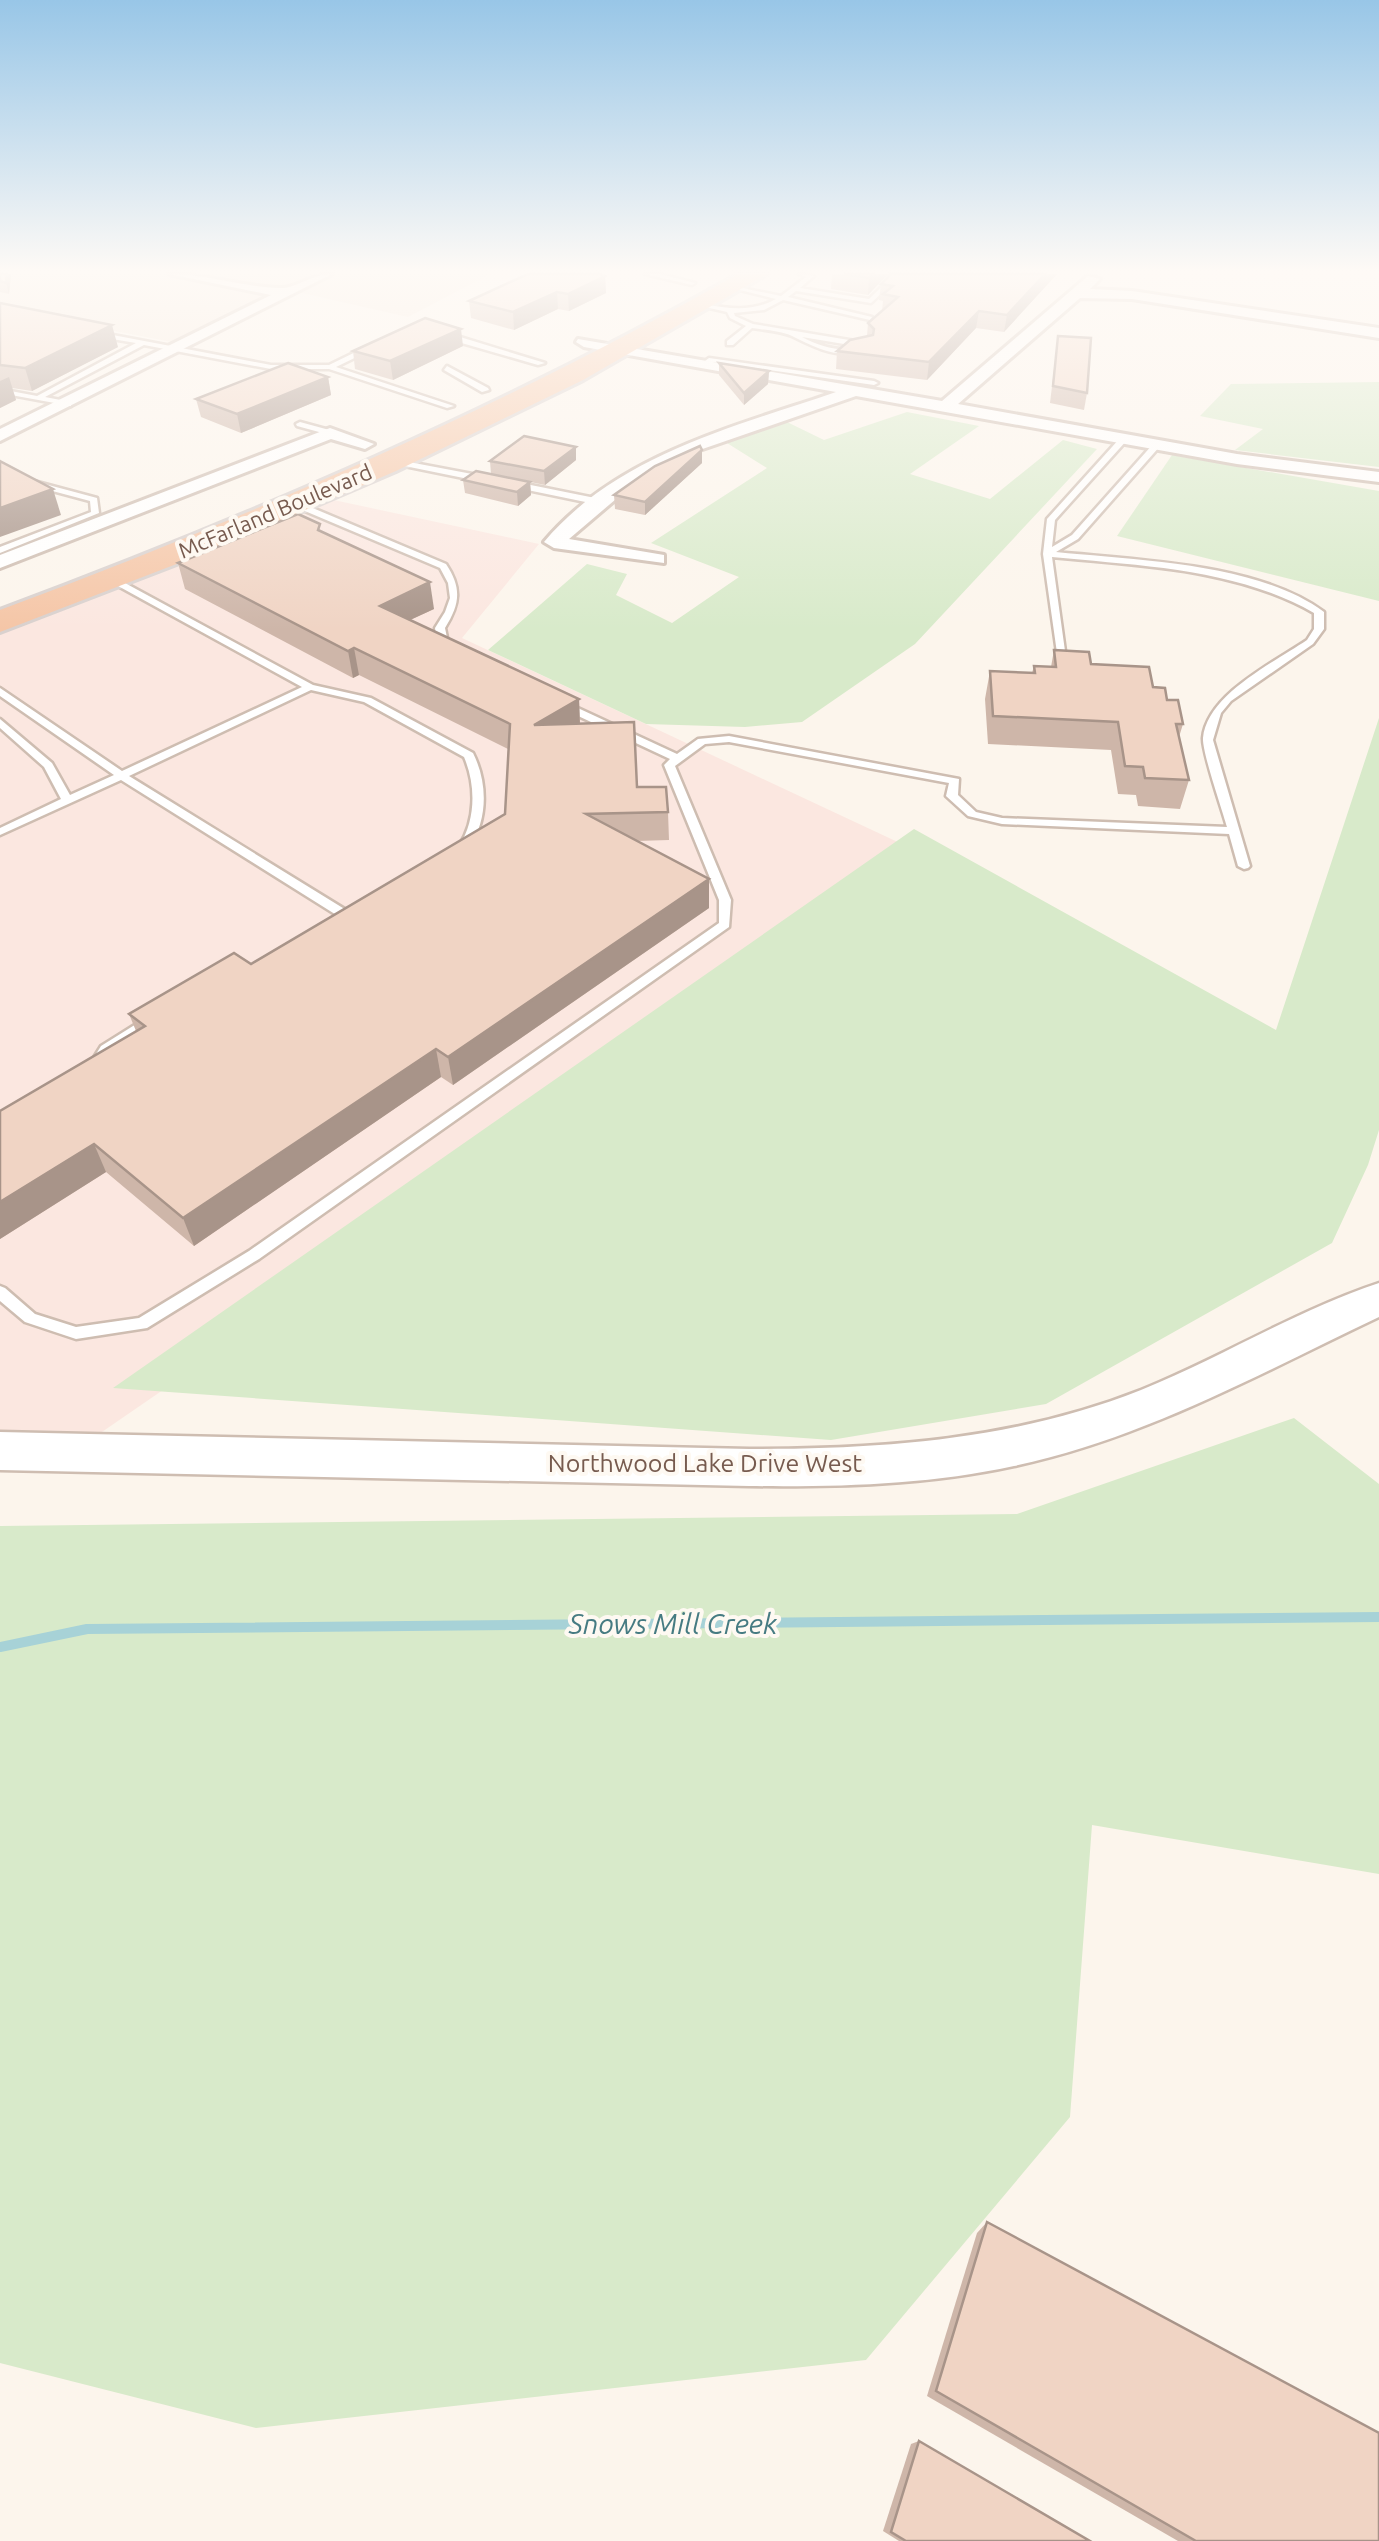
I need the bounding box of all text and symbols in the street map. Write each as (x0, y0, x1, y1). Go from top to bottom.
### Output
street label: McFarland Boulevard (174, 458, 375, 563)
street label: Northwood Lake Drive West (548, 1449, 862, 1477)
water label: Snows Mill Creek (568, 1608, 778, 1639)

